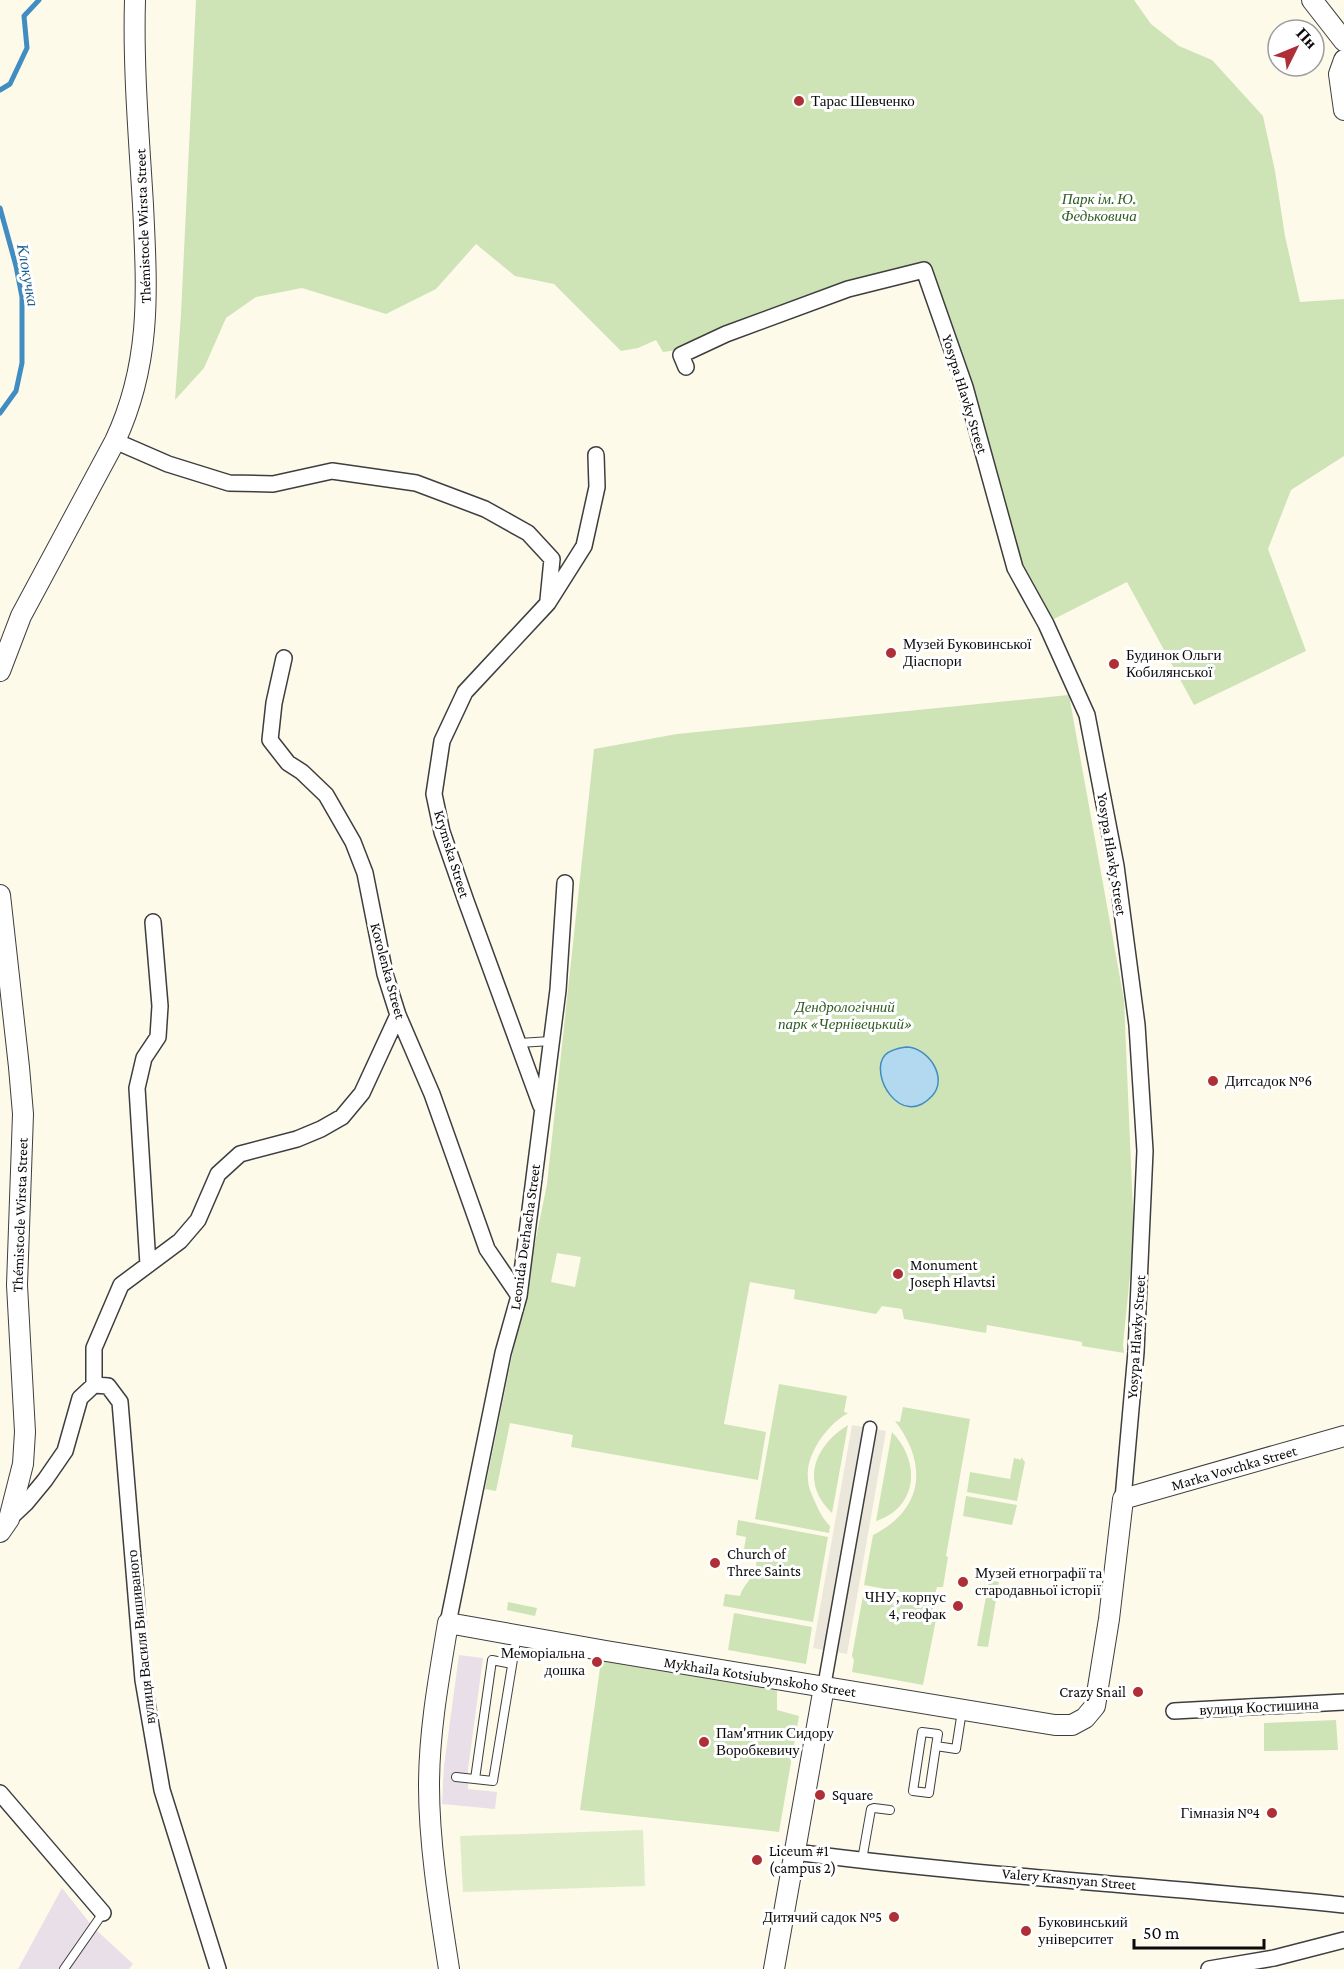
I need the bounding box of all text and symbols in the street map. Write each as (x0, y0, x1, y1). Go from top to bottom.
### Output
north arrow (1266, 18, 1326, 78)
text: Пн (1293, 24, 1320, 52)
place label: Тарас Шевченко (811, 93, 915, 109)
marker: Тарас Шевченко (792, 94, 806, 108)
street label: Thémistocle Wirsta Street (132, 147, 154, 304)
park label: Парк ім. Ю. Федьковича (1061, 191, 1137, 224)
water label: Клокучка (13, 241, 42, 308)
street label: Yosypa Hlavky Street (938, 332, 991, 457)
place label: Музей Буковинської Діаспори (903, 636, 1032, 669)
marker: Музей Буковинської Діаспори (884, 646, 898, 660)
place label: Будинок Ольги Кобилянської (1126, 647, 1221, 680)
marker: Будинок Ольги Кобилянської (1107, 657, 1121, 671)
street label: Yosypa Hlavky Street (1093, 791, 1130, 918)
street label: Krymska Street (430, 808, 473, 901)
street label: Korolenka Street (367, 921, 409, 1022)
park label: Дендрологічний парк «Чернівецький» (778, 999, 912, 1032)
place label: Дитсадок №6 (1225, 1073, 1312, 1089)
marker: Дитсадок №6 (1206, 1074, 1220, 1088)
street label: Thémistocle Wirsta Street (9, 1136, 31, 1293)
street label: Leonida Derhacha Street (507, 1162, 543, 1311)
place label: Monument Joseph Hlavtsi (908, 1257, 995, 1291)
marker: Monument Joseph Hlavtsi (891, 1267, 905, 1281)
street label: Yosypa Hlavky Street (1124, 1274, 1149, 1400)
street label: Marka Vovchka Street (1169, 1442, 1300, 1494)
place label: Church of Three Saints (727, 1546, 801, 1579)
street label: вулиця Василя Вишиваного (124, 1549, 158, 1725)
marker: Church of Three Saints (708, 1556, 722, 1570)
place label: Музей етнографії та стародавньої історії (975, 1565, 1103, 1598)
marker: Музей етнографії та стародавньої історії (956, 1575, 970, 1589)
place label: ЧНУ, корпус 4, геофак (865, 1589, 947, 1622)
marker: ЧНУ, корпус 4, геофак (951, 1599, 965, 1613)
place label: Меморіальна дошка (501, 1645, 585, 1678)
street label: Mykhaila Kotsiubynskoho Street (663, 1654, 858, 1701)
marker: Меморіальна дошка (590, 1655, 604, 1669)
place label: Crazy Snail (1059, 1684, 1126, 1701)
marker: Crazy Snail (1131, 1685, 1145, 1699)
street label: вулиця Костишина (1199, 1696, 1319, 1718)
place label: Пам'ятник Сидору Воробкевичу (716, 1725, 834, 1758)
marker: Пам'ятник Сидору Воробкевичу (697, 1735, 711, 1749)
place label: Square (832, 1787, 874, 1804)
marker: Square (813, 1788, 827, 1802)
place label: Гімназія №4 (1180, 1805, 1260, 1821)
marker: Гімназія №4 (1265, 1806, 1279, 1820)
place label: Liceum #1 (campus 2) (769, 1843, 836, 1877)
marker: Liceum #1 (campus 2) (750, 1853, 764, 1867)
street label: Valery Krasnyan Street (1001, 1865, 1138, 1894)
place label: Дитячий садок №5 (763, 1909, 882, 1925)
marker: Дитячий садок №5 (887, 1910, 901, 1924)
scale bar (1134, 1912, 1264, 1950)
place label: Буковинський університет (1038, 1914, 1128, 1947)
text: 50 m (1143, 1923, 1180, 1943)
marker: Буковинський університет (1019, 1924, 1033, 1938)

